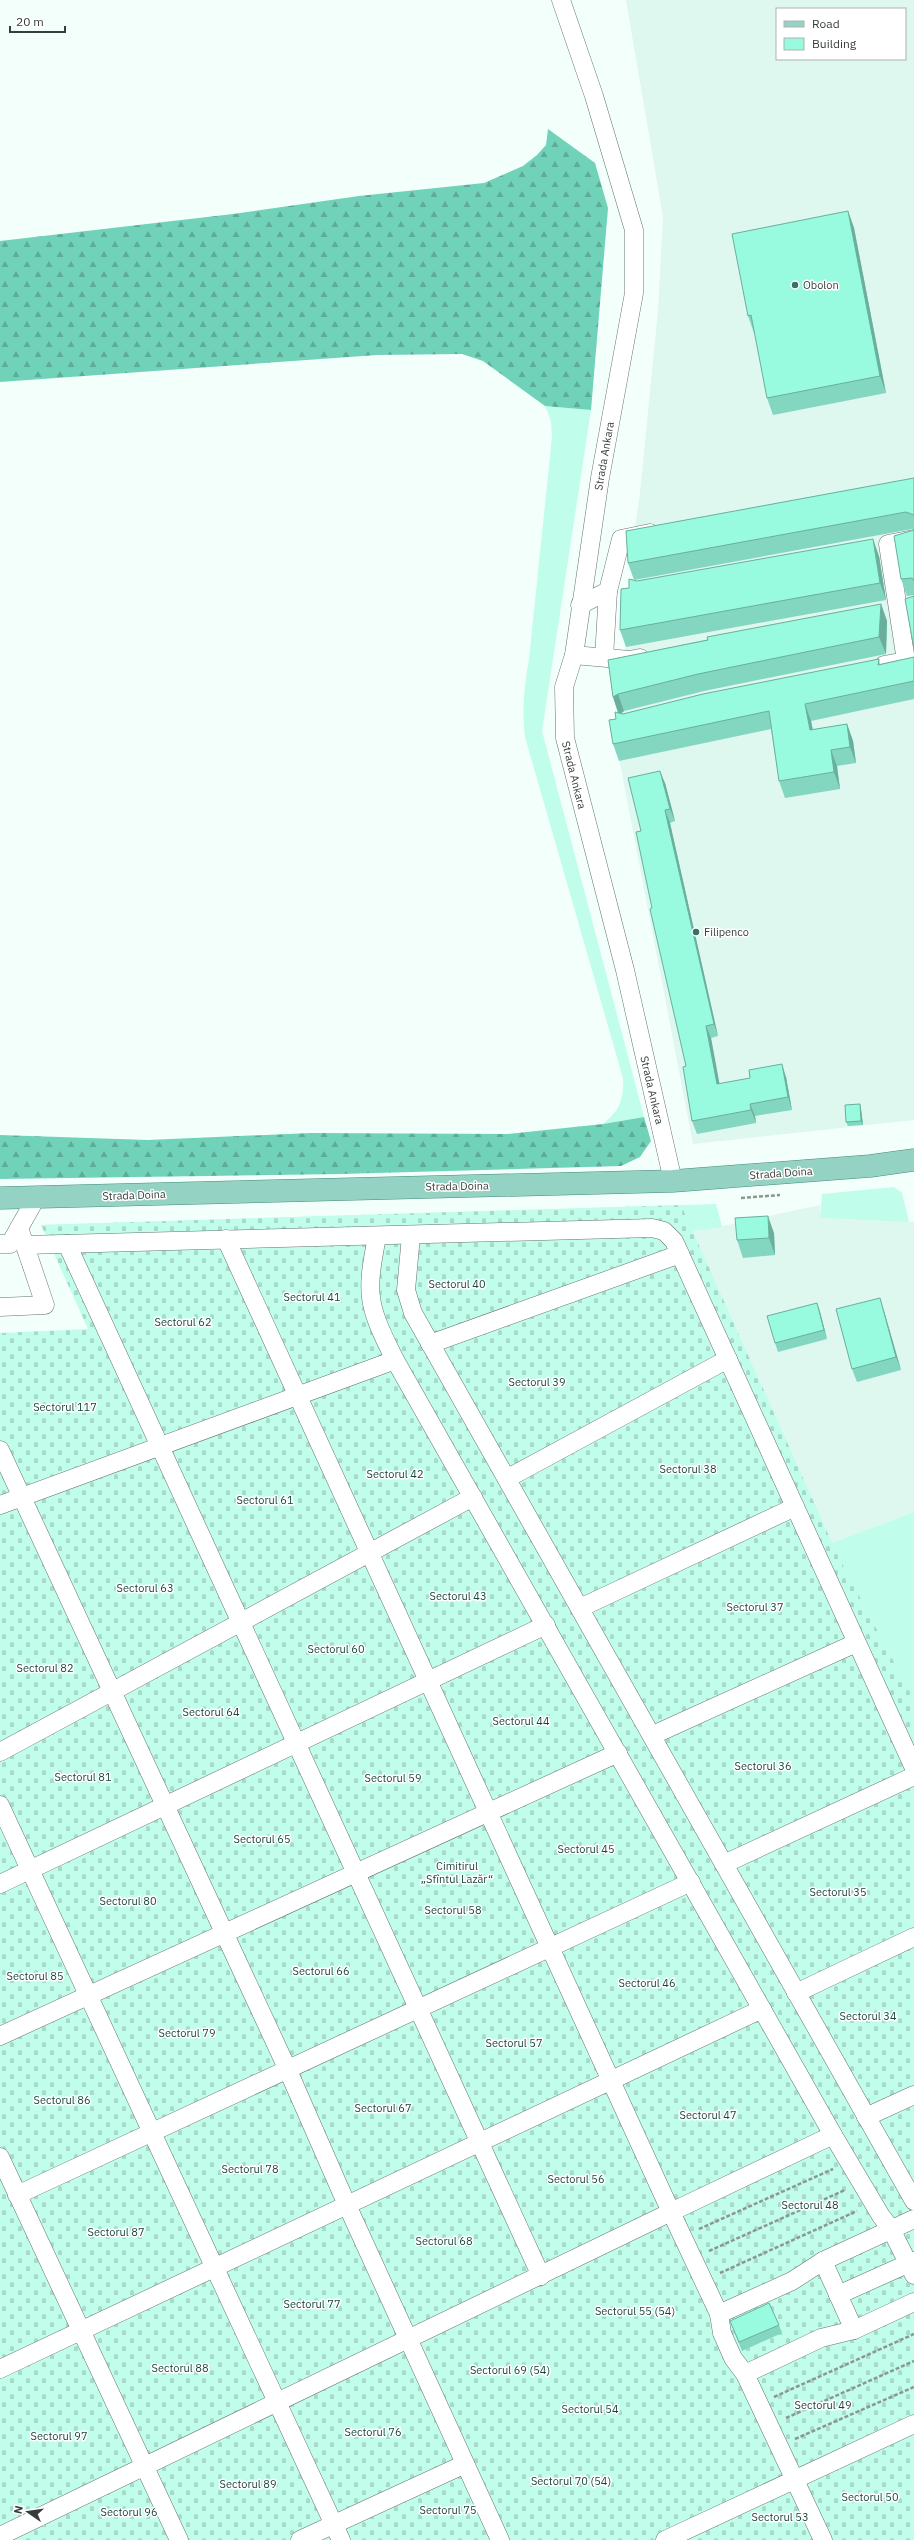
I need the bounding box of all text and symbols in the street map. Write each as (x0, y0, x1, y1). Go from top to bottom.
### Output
scale bar (10, 8, 65, 34)
legend (776, 8, 906, 60)
text: 20 m (16, 14, 44, 29)
text: Road (812, 16, 840, 31)
text: Building (812, 36, 857, 51)
place label: Obolon (803, 278, 839, 292)
marker: Obolon (790, 280, 800, 290)
street label: Strada Ankara (591, 420, 617, 492)
street label: Strada Ankara (559, 739, 589, 811)
place label: Filipenco (704, 925, 749, 939)
marker: Filipenco (691, 927, 701, 937)
street label: Strada Ankara (637, 1054, 667, 1126)
street label: Strada Doina (749, 1164, 813, 1182)
street label: Strada Doina (425, 1178, 489, 1194)
street label: Strada Doina (102, 1187, 166, 1203)
park label: Sectorul 40 (428, 1277, 486, 1291)
park label: Sectorul 41 (283, 1290, 341, 1304)
park label: Sectorul 62 (154, 1315, 212, 1329)
park label: Sectorul 39 (508, 1375, 566, 1389)
park label: Sectorul 117 (33, 1400, 97, 1414)
park label: Sectorul 38 (659, 1462, 717, 1476)
park label: Sectorul 42 (366, 1467, 424, 1481)
park label: Sectorul 61 (236, 1493, 294, 1507)
park label: Sectorul 63 (116, 1581, 174, 1595)
park label: Sectorul 43 (429, 1589, 487, 1603)
park label: Sectorul 37 (726, 1600, 784, 1614)
park label: Sectorul 60 (307, 1642, 365, 1656)
park label: Sectorul 82 (16, 1661, 74, 1675)
park label: Sectorul 64 (182, 1705, 240, 1719)
park label: Sectorul 44 (492, 1714, 550, 1728)
park label: Sectorul 36 (734, 1759, 792, 1773)
park label: Sectorul 81 (54, 1770, 112, 1784)
park label: Sectorul 59 (364, 1771, 422, 1785)
park label: Sectorul 65 (233, 1832, 291, 1846)
park label: Sectorul 45 (557, 1842, 615, 1856)
park label: Cimitirul „Sfîntul Lazăr“ (421, 1859, 493, 1886)
park label: Sectorul 35 (809, 1885, 867, 1899)
park label: Sectorul 80 (99, 1894, 157, 1908)
park label: Sectorul 58 (424, 1903, 482, 1917)
park label: Sectorul 66 (292, 1964, 350, 1978)
park label: Sectorul 85 (6, 1969, 64, 1983)
park label: Sectorul 46 (618, 1976, 676, 1990)
park label: Sectorul 34 (839, 2009, 897, 2023)
park label: Sectorul 79 (158, 2026, 216, 2040)
park label: Sectorul 57 (485, 2036, 543, 2050)
park label: Sectorul 86 (33, 2093, 91, 2107)
park label: Sectorul 67 (354, 2101, 412, 2115)
park label: Sectorul 47 (679, 2108, 737, 2122)
park label: Sectorul 78 (221, 2162, 279, 2176)
park label: Sectorul 56 (547, 2172, 605, 2186)
park label: Sectorul 48 (781, 2198, 839, 2212)
park label: Sectorul 87 (87, 2225, 145, 2239)
park label: Sectorul 68 (415, 2234, 473, 2248)
park label: Sectorul 77 (283, 2297, 341, 2311)
park label: Sectorul 55 (54) (595, 2304, 675, 2318)
park label: Sectorul 88 (151, 2361, 209, 2375)
park label: Sectorul 69 (54) (470, 2363, 550, 2377)
park label: Sectorul 49 (794, 2398, 852, 2412)
park label: Sectorul 54 (561, 2402, 619, 2416)
park label: Sectorul 76 (344, 2425, 402, 2439)
park label: Sectorul 97 (30, 2429, 88, 2443)
park label: Sectorul 70 (54) (531, 2474, 611, 2488)
park label: Sectorul 89 (219, 2477, 277, 2491)
park label: Sectorul 50 (841, 2490, 899, 2504)
north arrow (8, 2492, 48, 2532)
park label: Sectorul 75 (419, 2503, 477, 2517)
text: N (11, 2504, 26, 2515)
park label: Sectorul 96 (100, 2505, 158, 2519)
park label: Sectorul 53 (751, 2510, 809, 2524)

